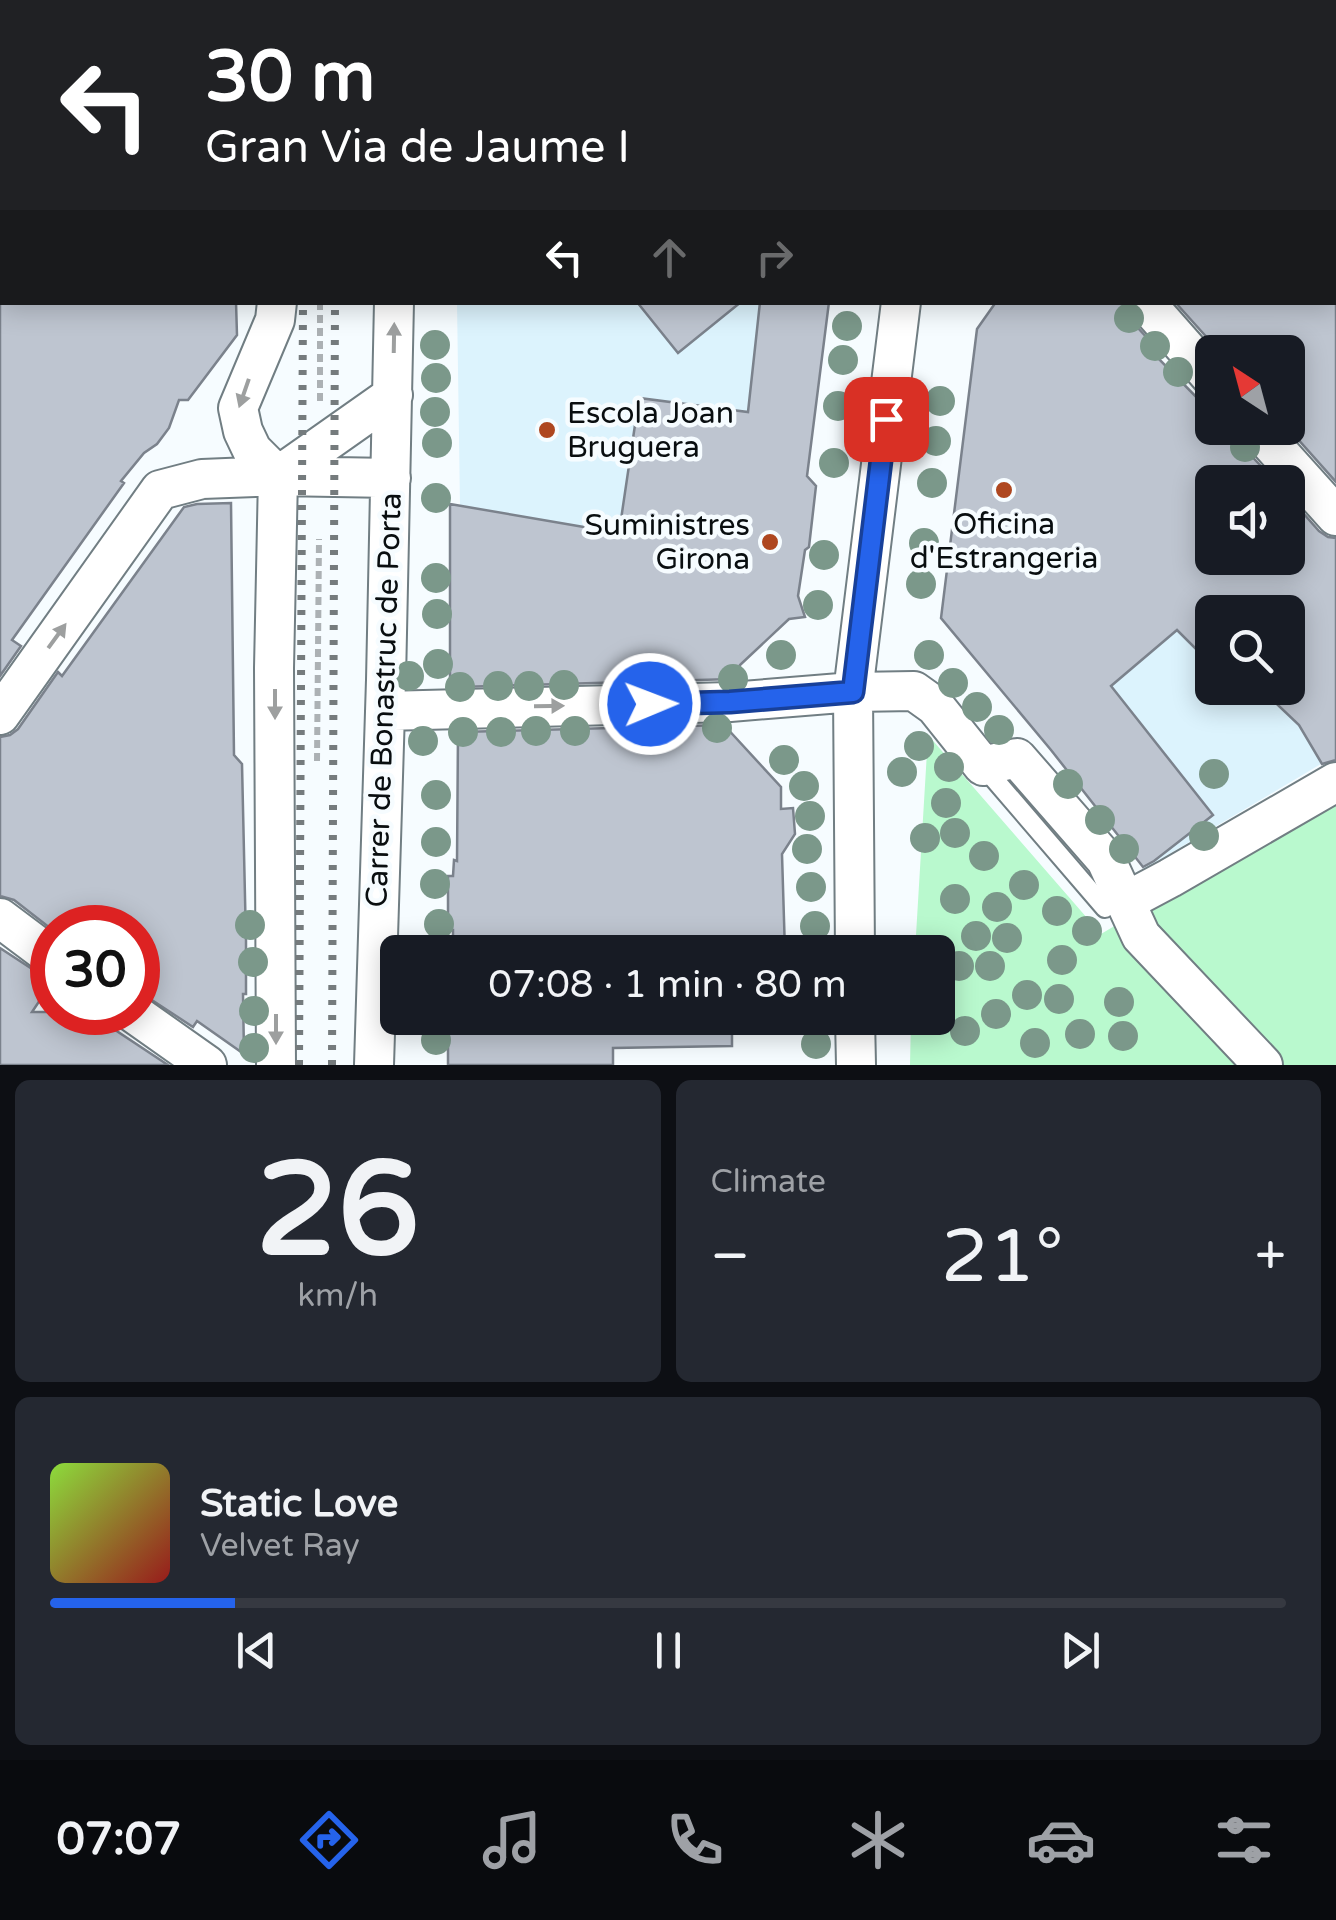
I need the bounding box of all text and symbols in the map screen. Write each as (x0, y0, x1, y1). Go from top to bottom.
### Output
text: 30 m (205, 36, 375, 120)
icon: left (40, 40, 170, 170)
text: Gran Via de Jaume I (205, 121, 630, 175)
icon: left (537, 230, 592, 285)
icon: ahead (642, 230, 697, 285)
icon: right (747, 230, 802, 285)
one-way arrow (386, 321, 402, 353)
north arrow (1195, 335, 1305, 445)
map controls (1195, 335, 1305, 705)
pin (844, 377, 929, 462)
one-way arrow (235, 379, 250, 409)
icon: arrive (859, 392, 914, 447)
place label: Escola Joan Bruguera (567, 395, 734, 466)
marker: Escola Joan Bruguera (536, 419, 558, 441)
button: sound (1195, 465, 1305, 575)
marker: Oficina d'Estrangeria (993, 479, 1015, 501)
street label: Carrer de Bonastruc de Porta (358, 492, 410, 908)
place label: Oficina d'Estrangeria (910, 506, 1098, 577)
place label: Suministres Girona (585, 507, 750, 578)
marker: Suministres Girona (759, 531, 781, 553)
button: search (1195, 595, 1305, 705)
one-way arrow (47, 622, 66, 649)
position arrow (598, 652, 702, 756)
one-way arrow (267, 688, 283, 720)
one-way arrow (533, 698, 565, 714)
speed limit sign: 30 (30, 905, 160, 1035)
text: 07:08 · 1 min · 80 m (488, 962, 847, 1008)
one-way arrow (268, 1013, 284, 1045)
text: 26 (256, 1134, 419, 1290)
text: Climate (711, 1163, 826, 1201)
text: 21° (941, 1212, 1064, 1302)
text: − (711, 1224, 750, 1290)
text: + (1255, 1224, 1286, 1290)
text: km/h (298, 1277, 378, 1315)
text: Static Love (200, 1481, 398, 1527)
text: Velvet Ray (200, 1527, 360, 1565)
icon: previous (229, 1623, 284, 1678)
icon: pause (641, 1623, 696, 1678)
icon: next (1053, 1623, 1108, 1678)
icon: directions (294, 1805, 364, 1875)
icon: music (477, 1805, 547, 1875)
icon: phone (660, 1805, 730, 1875)
icon: climate (843, 1805, 913, 1875)
icon: car (1026, 1805, 1096, 1875)
icon: filters (1209, 1805, 1279, 1875)
text: 07:07 (57, 1813, 181, 1867)

